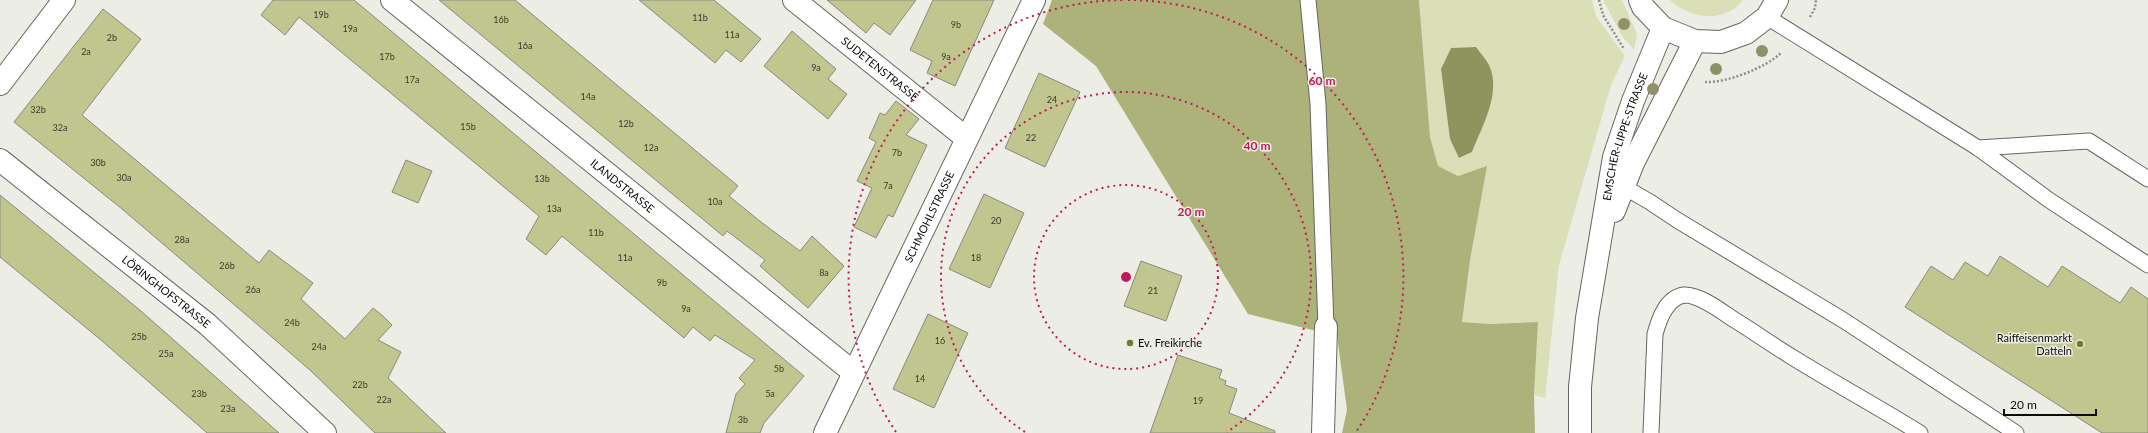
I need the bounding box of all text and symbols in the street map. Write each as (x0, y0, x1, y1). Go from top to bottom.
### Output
house number: 19b (313, 9, 329, 20)
house number: 11b (692, 12, 708, 23)
house number: 16b (493, 14, 509, 25)
house number: 9b (951, 19, 961, 30)
house number: 19a (343, 23, 357, 34)
house number: 11a (725, 29, 739, 40)
house number: 2b (107, 32, 117, 43)
street label: SUDETENSTRASSE (839, 34, 921, 103)
house number: 16a (518, 40, 532, 51)
house number: 2a (81, 46, 91, 57)
house number: 17b (379, 51, 395, 62)
house number: 9a (941, 51, 951, 62)
house number: 9a (811, 62, 821, 73)
street label: EMSCHER-LIPPE-STRASSE (1600, 71, 1650, 202)
text: 60 m (1309, 73, 1335, 88)
house number: 17a (405, 74, 419, 85)
house number: 14a (581, 91, 595, 102)
house number: 24 (1047, 94, 1057, 105)
house number: 32b (30, 104, 46, 115)
house number: 12b (618, 118, 634, 129)
house number: 15b (460, 121, 476, 132)
house number: 32a (53, 122, 67, 133)
house number: 22 (1026, 132, 1036, 143)
text: 40 m (1244, 138, 1270, 153)
house number: 12a (644, 142, 658, 153)
house number: 7b (892, 147, 902, 158)
street label: ILANDSTRASSE (588, 156, 657, 215)
house number: 30b (90, 157, 106, 168)
street label: SCHMOHLSTRASSE (901, 169, 956, 264)
house number: 30a (117, 172, 131, 183)
house number: 13b (534, 173, 550, 184)
house number: 7a (883, 180, 893, 191)
house number: 10a (708, 196, 722, 207)
house number: 13a (547, 203, 561, 214)
text: 20 m (1178, 204, 1204, 219)
house number: 20 (991, 215, 1001, 226)
house number: 11b (588, 227, 604, 238)
house number: 28a (175, 234, 189, 245)
street label: LÖRINGHOFSTRASSE (120, 252, 213, 330)
house number: 11a (618, 252, 632, 263)
house number: 18 (971, 252, 981, 263)
house number: 26b (219, 260, 235, 271)
house number: 8a (819, 267, 829, 278)
centre of rings (1119, 270, 1133, 284)
house number: 9b (657, 277, 667, 288)
house number: 26a (246, 284, 260, 295)
house number: 21 (1148, 285, 1158, 296)
house number: 9a (681, 303, 691, 314)
house number: 24b (284, 317, 300, 328)
house number: 25b (131, 331, 147, 342)
place label: Raiffeisenmarkt Datteln (1997, 331, 2072, 357)
house number: 16 (935, 335, 945, 346)
place label: Ev. Freikirche (1138, 336, 1202, 349)
marker: Ev. Freikirche (1125, 338, 1135, 348)
marker: Raiffeisenmarkt Datteln (2075, 339, 2085, 349)
house number: 24a (312, 341, 326, 352)
house number: 25a (159, 348, 173, 359)
house number: 5b (774, 363, 784, 374)
house number: 14 (915, 373, 925, 384)
house number: 22b (352, 379, 368, 390)
house number: 23b (191, 388, 207, 399)
house number: 5a (765, 388, 775, 399)
scale bar (2004, 391, 2096, 417)
house number: 22a (377, 394, 391, 405)
house number: 19 (1193, 395, 1203, 406)
text: 20 m (2010, 397, 2037, 412)
house number: 23a (221, 403, 235, 414)
house number: 3b (738, 414, 748, 425)

